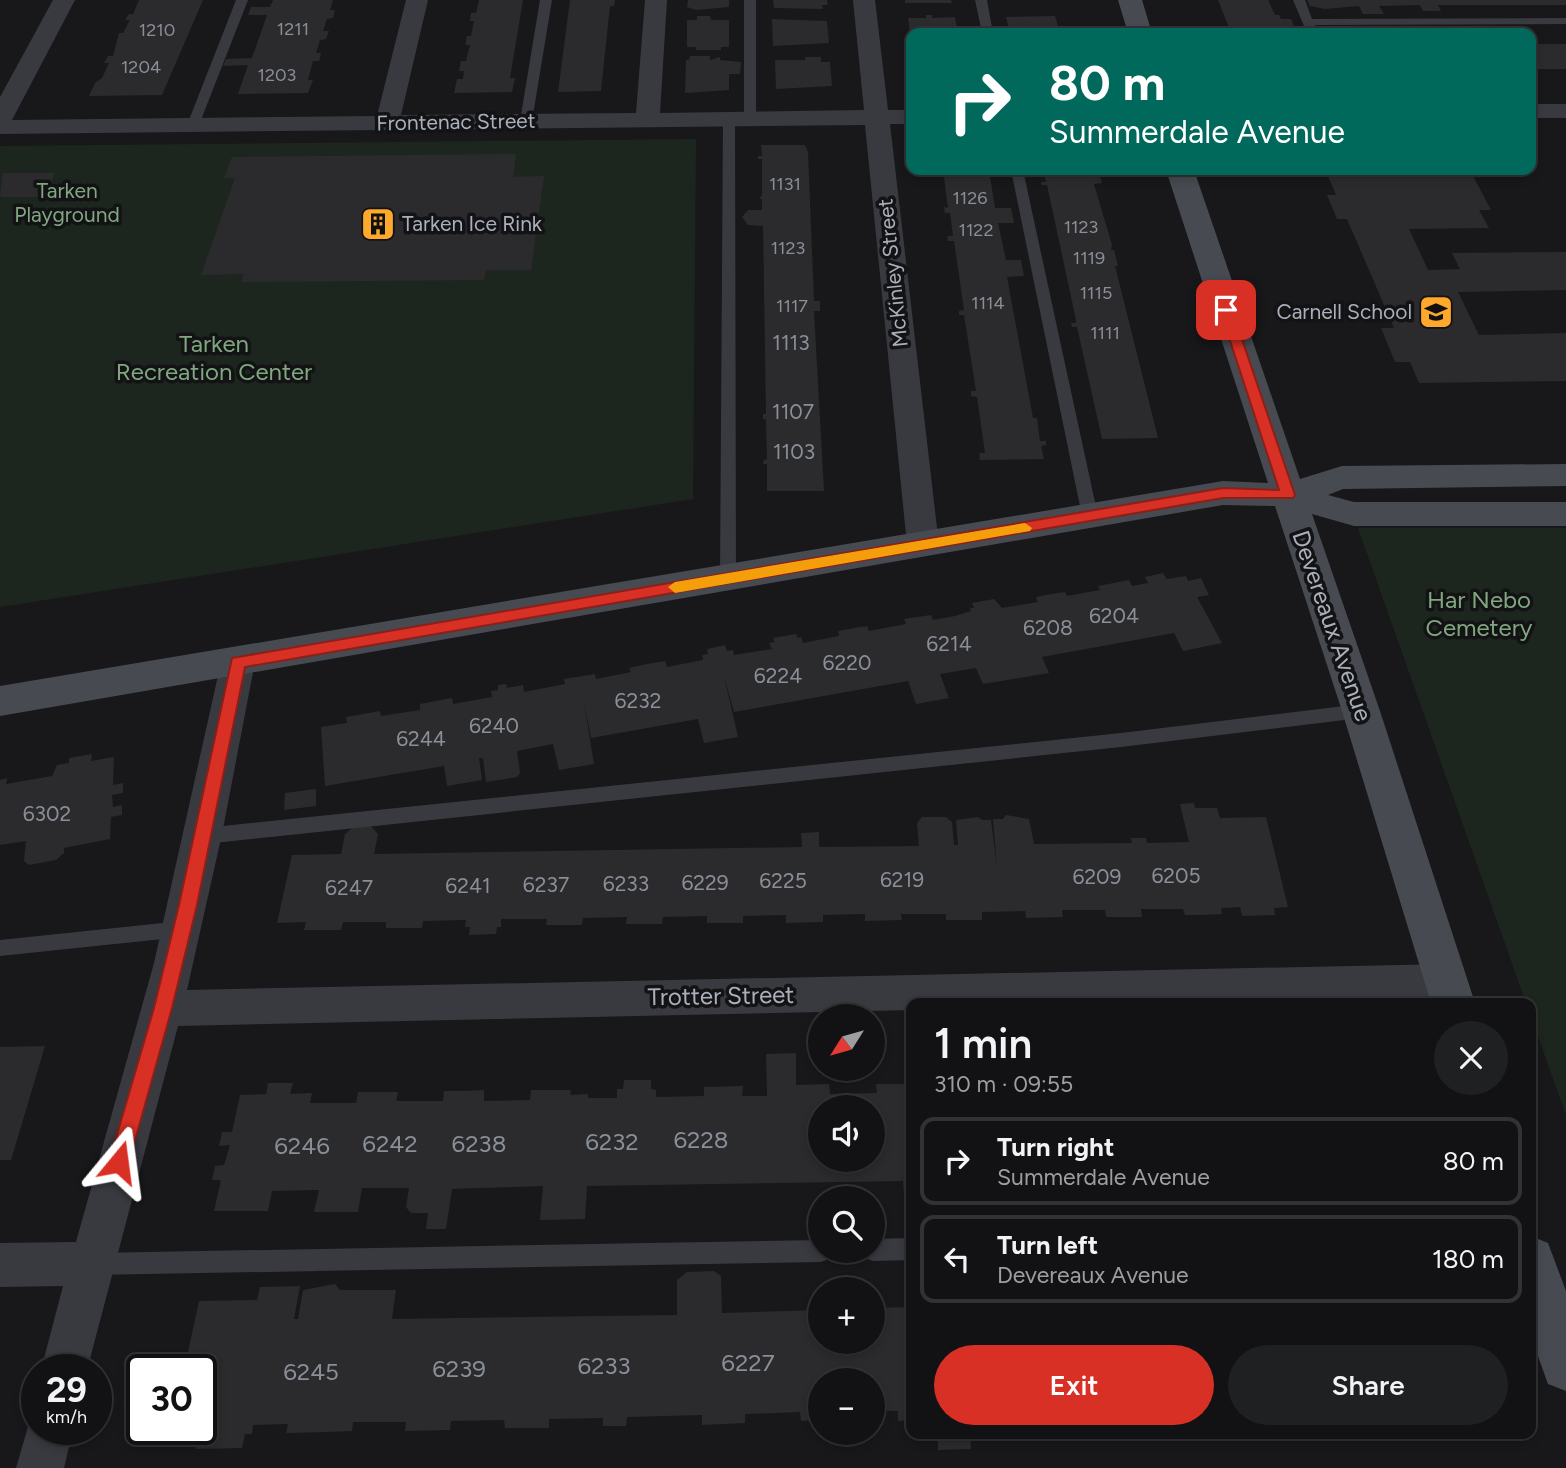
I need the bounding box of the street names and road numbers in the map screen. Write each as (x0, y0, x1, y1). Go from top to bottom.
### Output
street label: Frontenac Street (376, 108, 536, 135)
street label: McKinley Street (872, 197, 913, 349)
street label: Devereaux Avenue (1286, 527, 1379, 725)
street label: Trotter Street (647, 980, 795, 1011)

